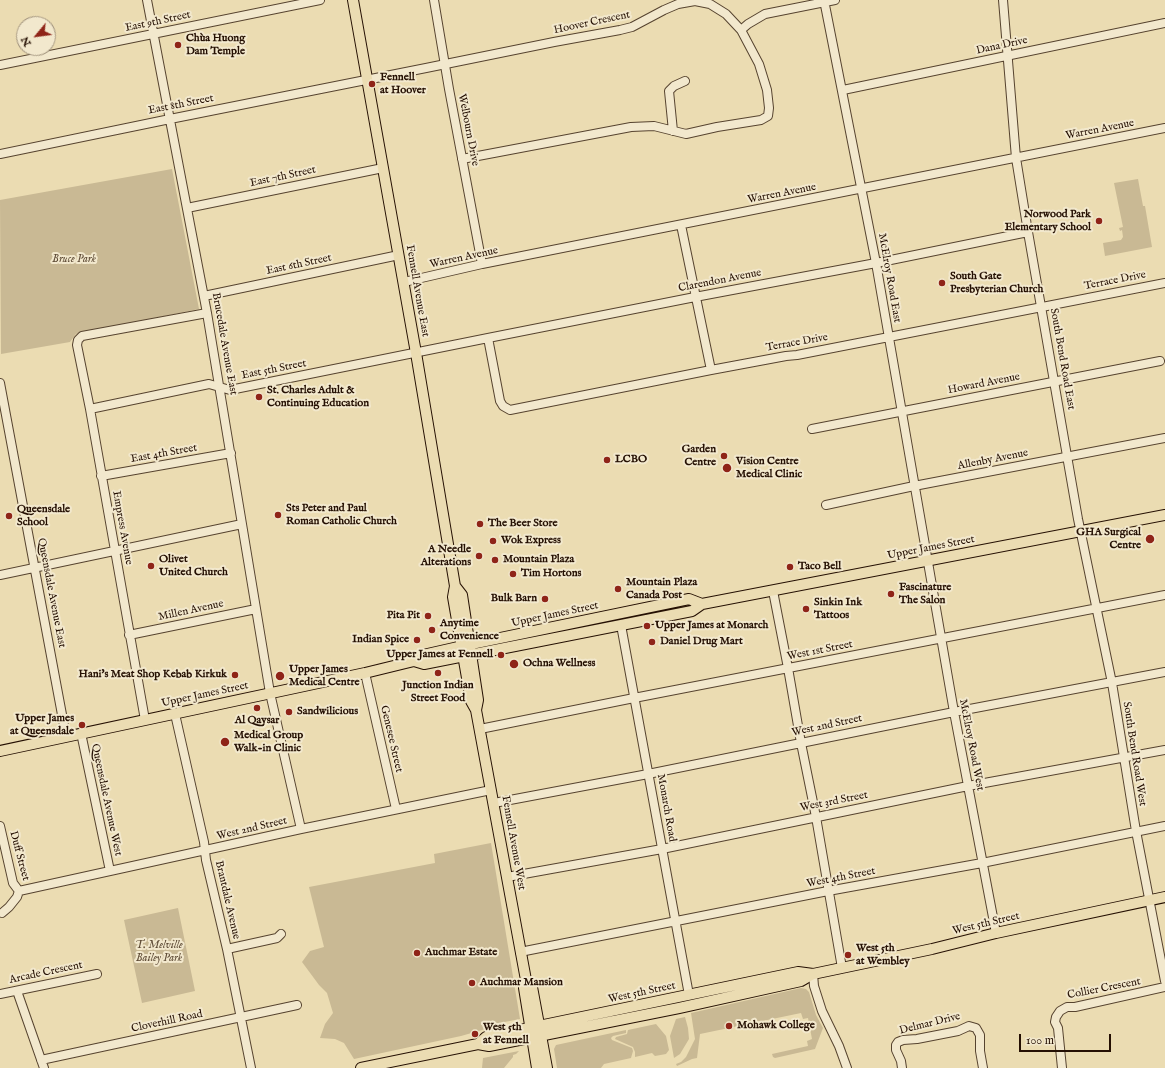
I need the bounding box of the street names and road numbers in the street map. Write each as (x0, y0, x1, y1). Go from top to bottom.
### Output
street label: Hoover Crescent (553, 8, 631, 38)
street label: East 9th Street (124, 9, 192, 35)
street label: Dana Drive (975, 34, 1029, 58)
street label: East 8th Street (147, 92, 215, 118)
street label: Welbourn Drive (455, 93, 481, 167)
street label: Warren Avenue (1065, 117, 1135, 143)
street label: East 7th Street (249, 164, 317, 190)
street label: Warren Avenue (747, 181, 817, 207)
street label: McElroy Road East (875, 232, 903, 324)
street label: Fennell Avenue East (402, 244, 432, 338)
street label: Warren Avenue (429, 244, 499, 272)
street label: East 6th Street (265, 252, 333, 278)
street label: Clarendon Avenue (677, 266, 763, 296)
street label: Terrace Drive (1083, 269, 1147, 293)
street label: Brucedale Avenue East (208, 292, 240, 396)
street label: South Bend Road East (1047, 307, 1077, 411)
street label: Terrace Drive (765, 331, 829, 355)
street label: East 5th Street (240, 357, 308, 383)
street label: Howard Avenue (947, 371, 1021, 397)
street label: East 4th Street (130, 442, 198, 466)
street label: Allenby Avenue (957, 447, 1029, 473)
street label: Empress Avenue (109, 490, 135, 566)
street label: Upper James Street (886, 533, 976, 563)
street label: Queensdale Avenue East (34, 537, 68, 649)
street label: Millen Avenue (157, 598, 225, 624)
street label: Upper James Street (510, 599, 600, 631)
street label: West 1st Street (786, 638, 854, 664)
street label: Upper James Street (160, 679, 250, 711)
street label: McElroy Road West (956, 698, 986, 792)
street label: South Bend Road West (1119, 701, 1149, 807)
street label: Genesee Street (377, 704, 405, 774)
street label: West 2nd Street (791, 712, 863, 740)
street label: Queensdale Avenue West (88, 743, 124, 857)
street label: Monarch Road (654, 773, 678, 843)
street label: West 3rd Street (799, 789, 869, 815)
street label: Fennell Avenue West (498, 795, 528, 891)
street label: West 2nd Street (216, 815, 288, 843)
street label: Duff Street (6, 830, 32, 882)
street label: Brantdale Avenue (212, 859, 242, 941)
street label: West 4th Street (805, 865, 877, 891)
street label: West 5th Street (951, 910, 1021, 938)
street label: Arcade Crescent (8, 959, 84, 987)
street label: Collier Crescent (1066, 975, 1142, 1003)
street label: West 5th Street (607, 979, 677, 1007)
street label: Cloverhill Road (130, 1008, 204, 1036)
street label: Delmar Drive (898, 1010, 962, 1038)

